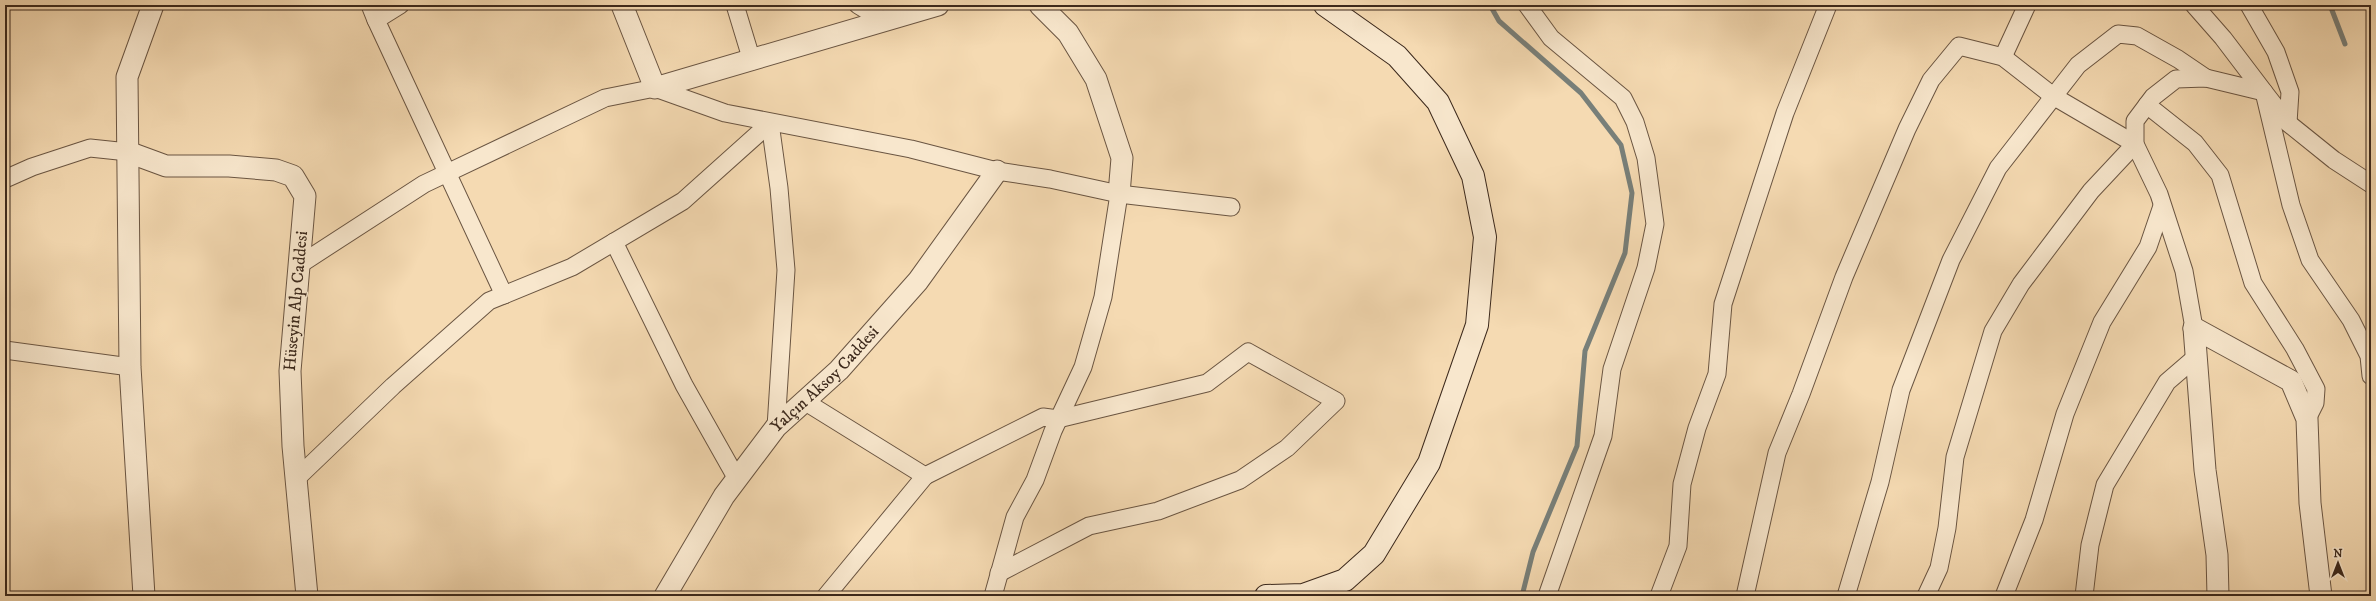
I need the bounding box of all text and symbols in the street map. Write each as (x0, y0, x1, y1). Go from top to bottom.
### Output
street label: Hüseyin Alp Caddesi (279, 230, 313, 372)
street label: Yalçın Aksoy Caddesi (766, 321, 884, 437)
north arrow (2318, 543, 2358, 583)
text: N (2333, 547, 2343, 561)

